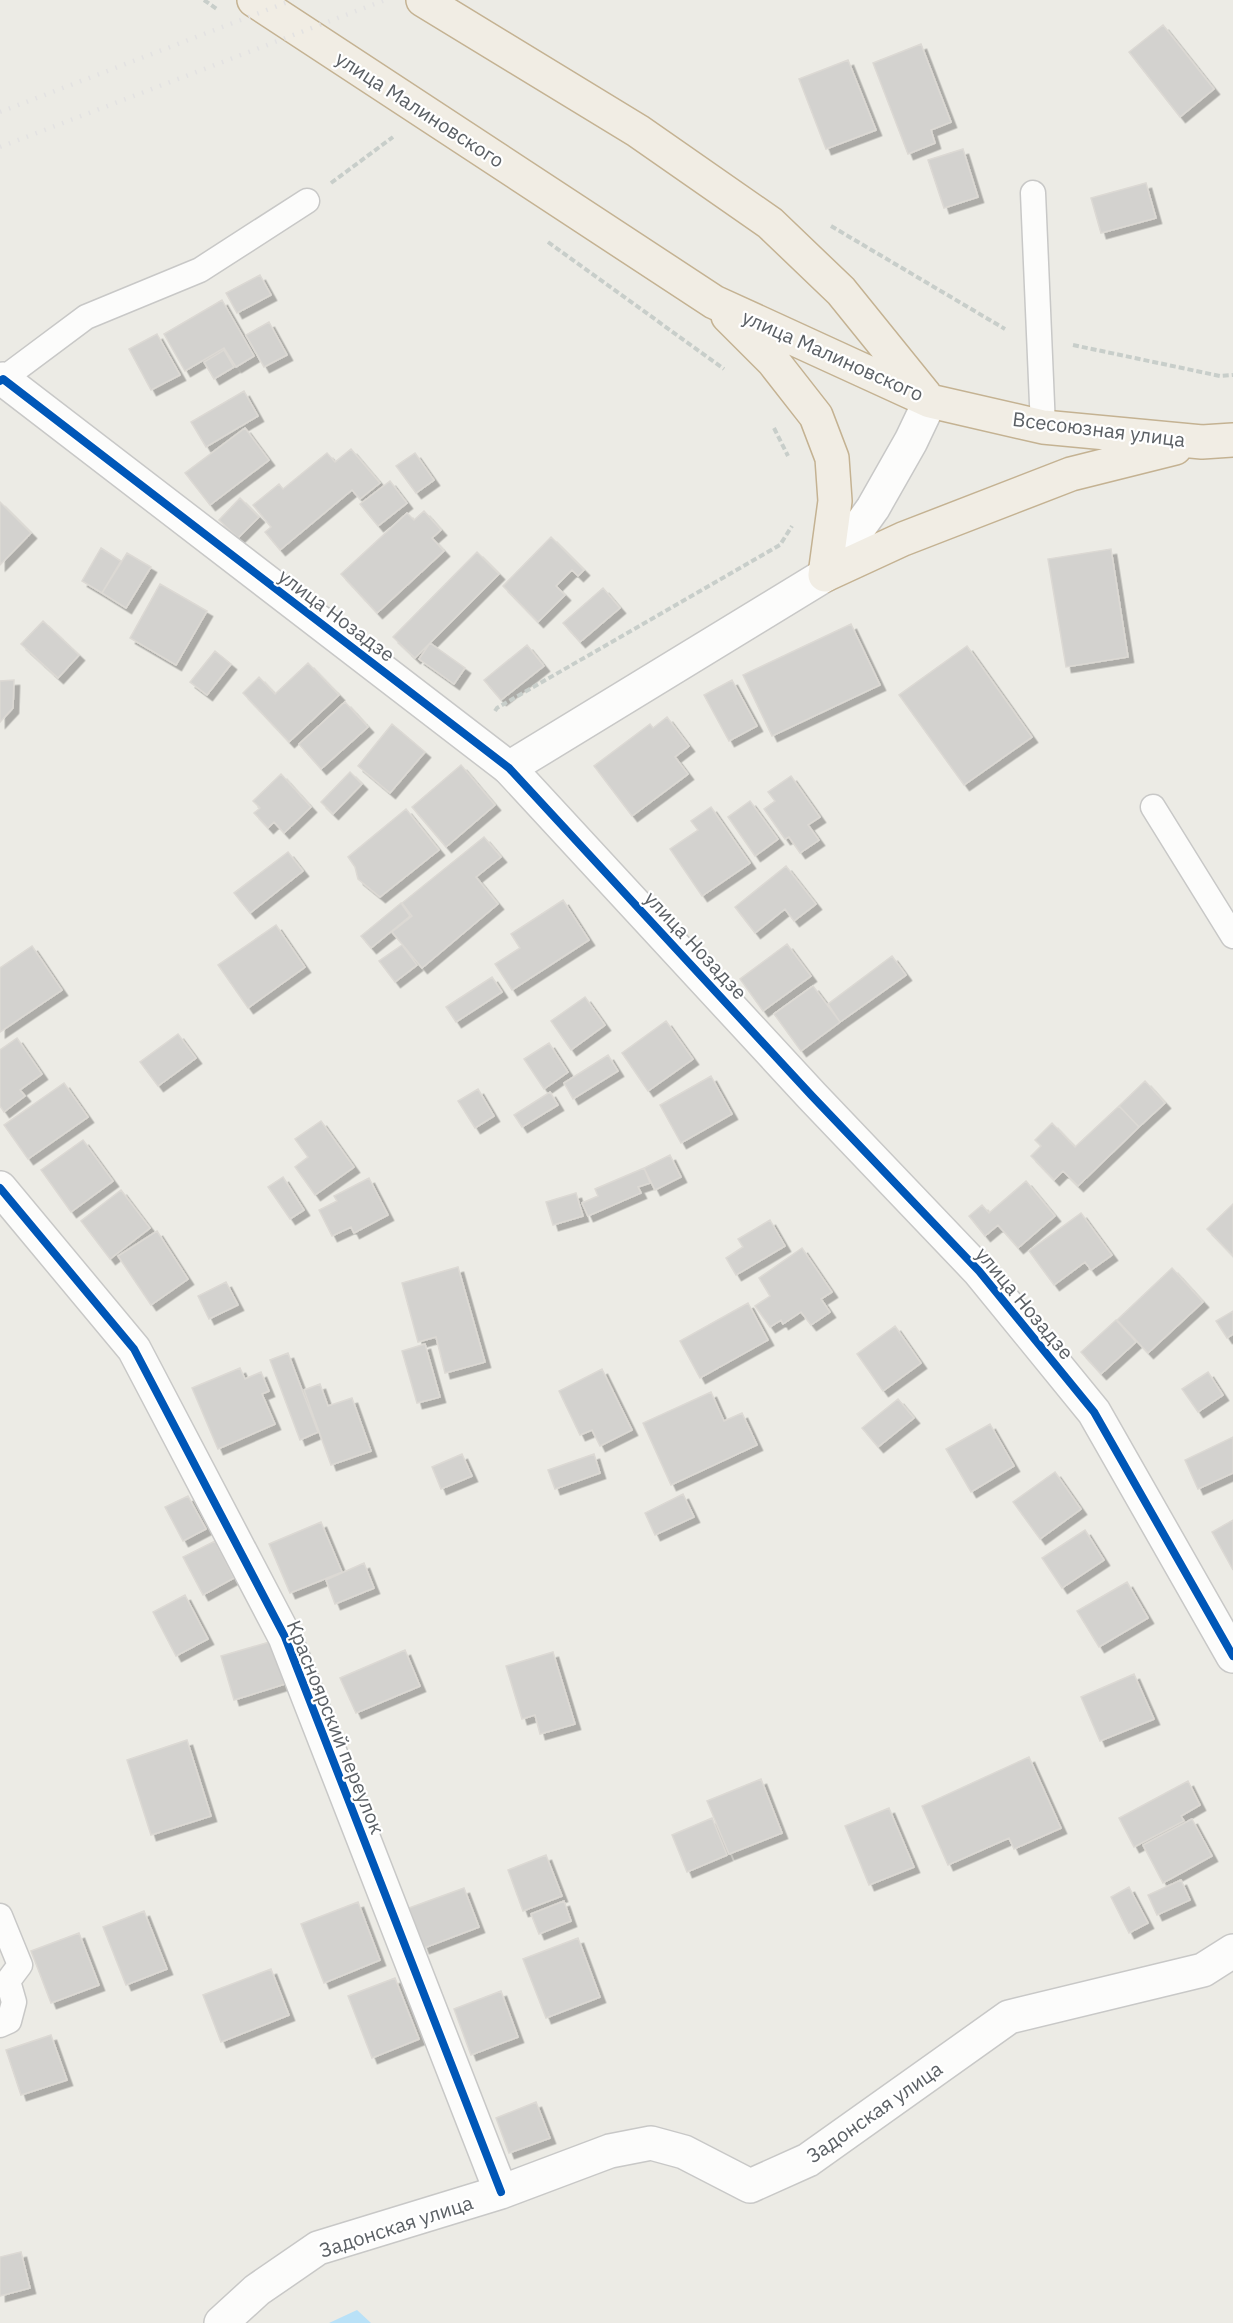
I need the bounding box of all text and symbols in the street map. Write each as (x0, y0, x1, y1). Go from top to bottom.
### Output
street label: улица Малиновского (331, 44, 509, 174)
street label: улица Малиновского (738, 303, 928, 407)
street label: Всесоюзная улица (1011, 405, 1187, 453)
street label: улица Нозадзе (273, 562, 401, 668)
street label: улица Нозадзе (639, 885, 753, 1005)
street label: улица Нозадзе (970, 1241, 1080, 1365)
street label: Красноярский переулок (281, 1616, 391, 1838)
street label: Задонская улица (801, 2055, 948, 2169)
street label: Задонская улица (316, 2188, 477, 2264)

